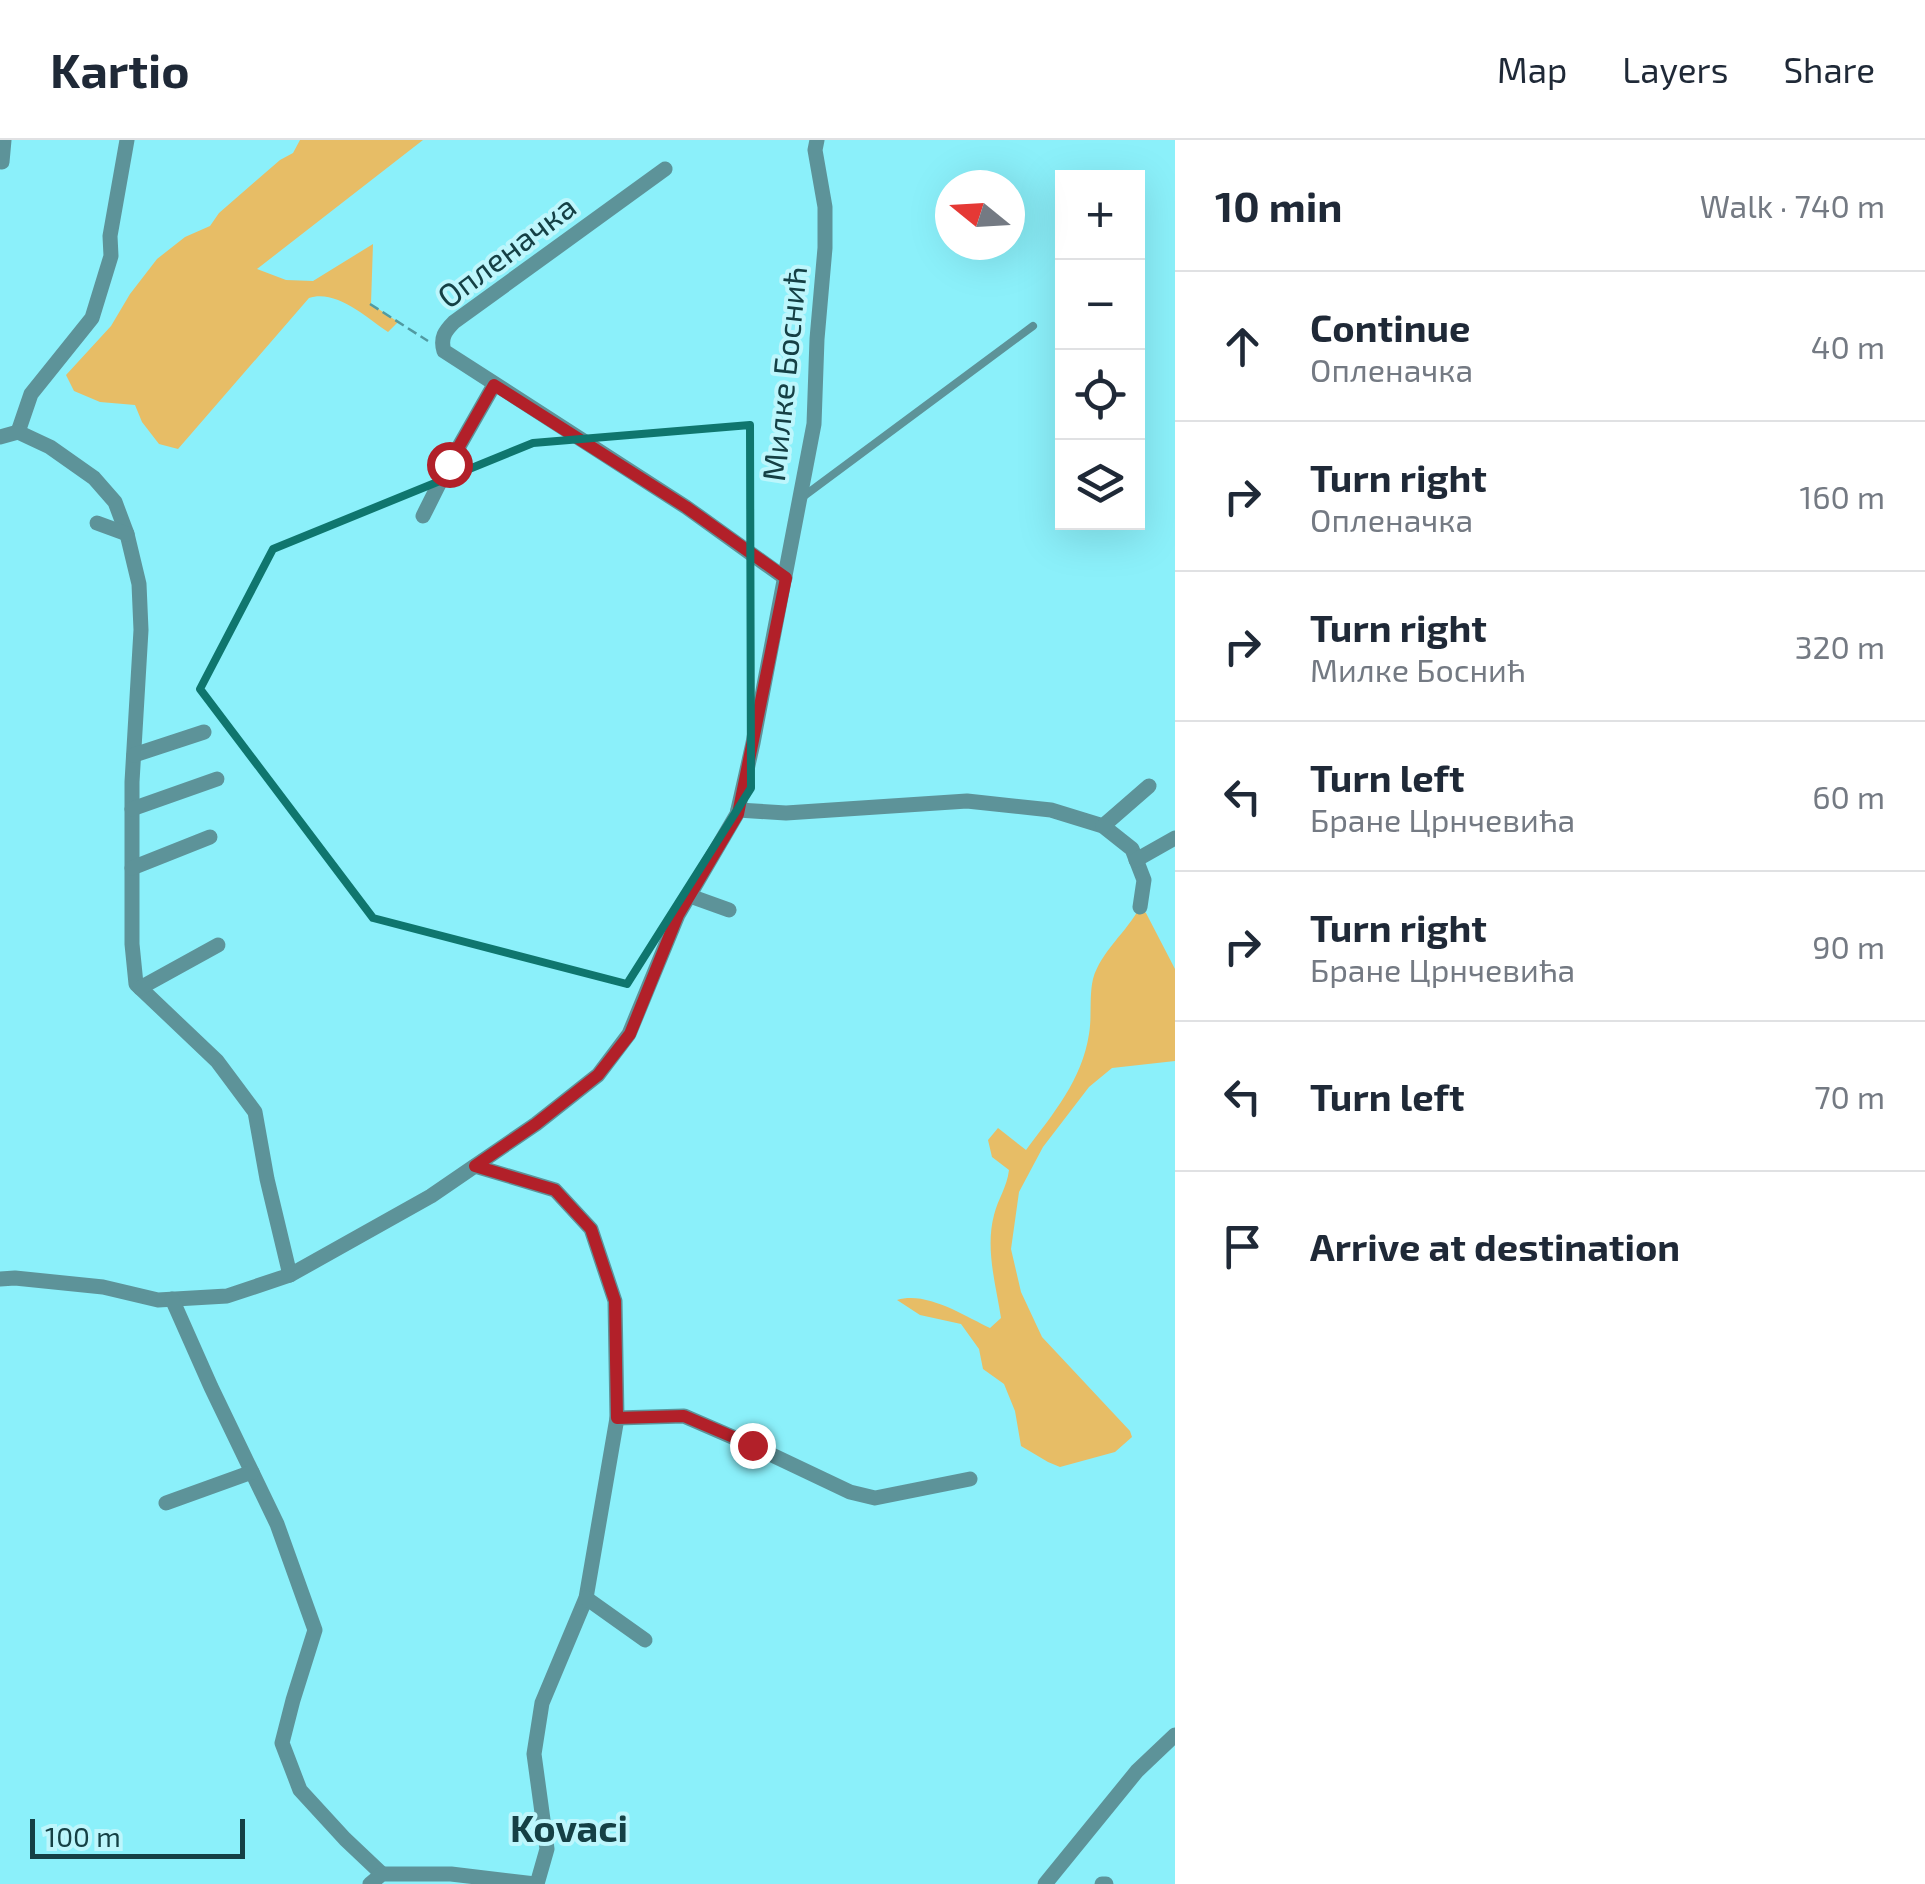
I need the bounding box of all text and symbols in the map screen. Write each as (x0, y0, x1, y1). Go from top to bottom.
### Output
text: Kartio (50, 40, 190, 98)
text: Map (1497, 48, 1567, 90)
text: Layers (1622, 48, 1728, 90)
text: Share (1783, 48, 1875, 90)
north arrow (935, 170, 1025, 260)
map controls (1055, 170, 1145, 530)
button: + (1055, 170, 1145, 260)
text: 10 min (1215, 180, 1343, 230)
street label: Опленачка (429, 186, 582, 315)
text: Walk · 740 m (1700, 186, 1885, 224)
button: − (1055, 260, 1145, 350)
street label: Милке Боснић (753, 265, 813, 483)
text: Continue (1310, 304, 1470, 350)
icon: ahead (1215, 319, 1270, 374)
text: 40 m (1811, 327, 1885, 365)
button: locate (1055, 350, 1145, 440)
text: Опленачка (1310, 350, 1473, 388)
button: layers (1055, 440, 1145, 530)
route start (427, 442, 473, 488)
text: Turn right (1310, 454, 1487, 500)
icon: right (1215, 469, 1270, 524)
text: 160 m (1799, 477, 1885, 515)
text: Опленачка (1310, 500, 1473, 538)
text: Turn right (1310, 604, 1487, 650)
icon: right (1215, 619, 1270, 674)
text: 320 m (1795, 627, 1885, 665)
text: Милке Боснић (1310, 650, 1526, 688)
text: Turn left (1310, 754, 1465, 800)
icon: left (1215, 769, 1270, 824)
text: 60 m (1812, 777, 1885, 815)
text: Бране Црнчевића (1310, 800, 1575, 838)
text: Turn right (1310, 904, 1487, 950)
icon: right (1215, 919, 1270, 974)
text: 90 m (1812, 927, 1885, 965)
text: Бране Црнчевића (1310, 950, 1575, 988)
icon: left (1215, 1069, 1270, 1124)
text: Turn left (1310, 1073, 1465, 1119)
text: 70 m (1814, 1077, 1885, 1115)
icon: arrive (1215, 1219, 1270, 1274)
text: Arrive at destination (1310, 1223, 1680, 1269)
route end (730, 1423, 776, 1469)
district label: Kovaci (510, 1804, 628, 1850)
scale bar (30, 1814, 245, 1858)
text: 100 m (45, 1819, 121, 1853)

